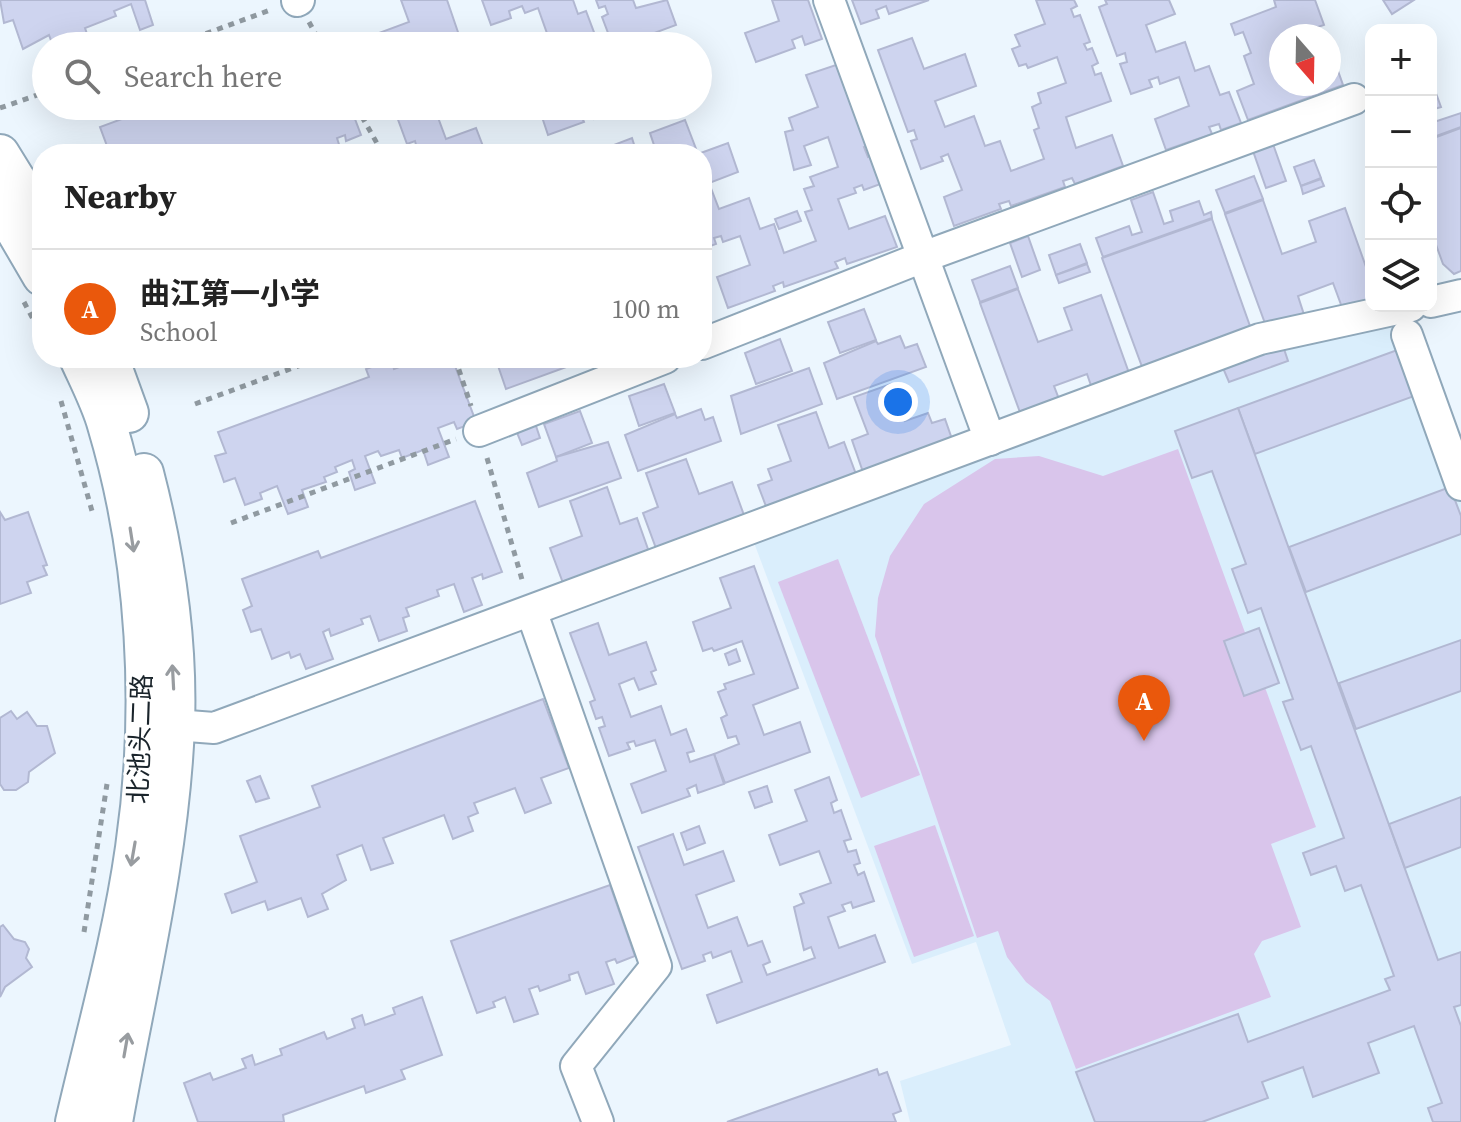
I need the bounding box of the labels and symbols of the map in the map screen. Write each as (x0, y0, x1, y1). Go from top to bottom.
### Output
north arrow (1269, 24, 1341, 96)
your location (878, 382, 918, 422)
one-way arrow (126, 526, 141, 552)
one-way arrow (166, 664, 181, 691)
street label: 北池头二路 (120, 673, 160, 805)
pin: A (1118, 675, 1170, 741)
one-way arrow (125, 841, 140, 867)
one-way arrow (120, 1033, 135, 1058)

